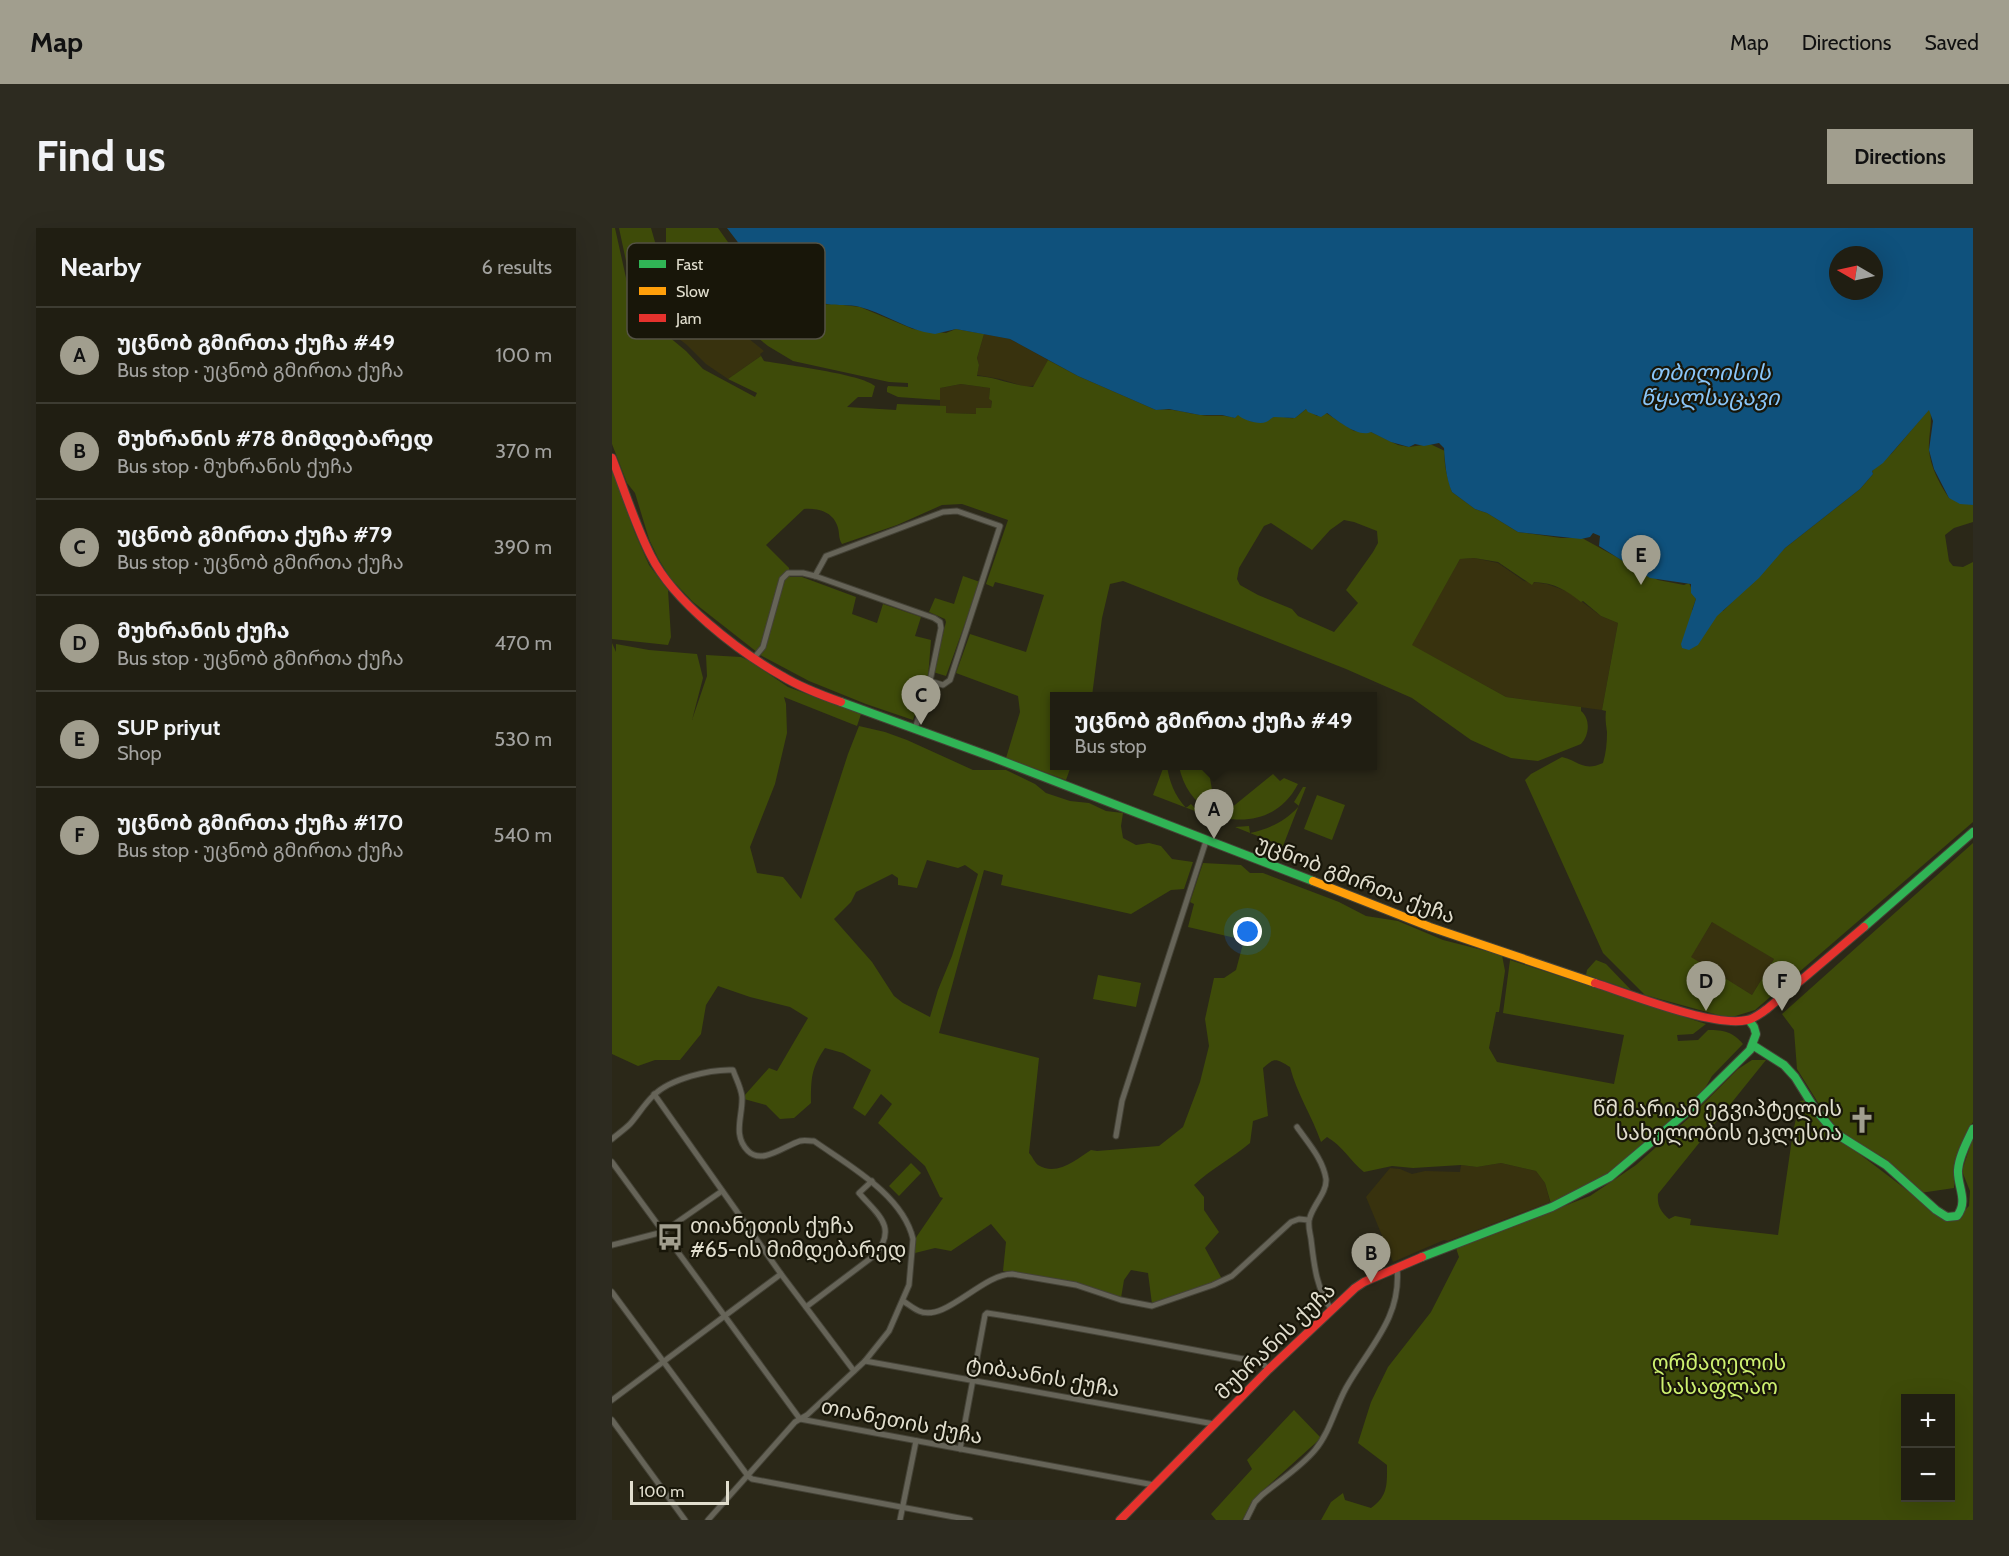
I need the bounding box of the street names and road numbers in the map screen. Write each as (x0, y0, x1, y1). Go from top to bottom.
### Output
street label: უცნობ გმირთა ქუჩა (1253, 830, 1459, 928)
street label: მუხრანის ქუჩა (1210, 1277, 1340, 1405)
street label: ტიბაანის ქუჩა (964, 1350, 1122, 1402)
street label: თიანეთის ქუჩა (819, 1393, 985, 1449)

